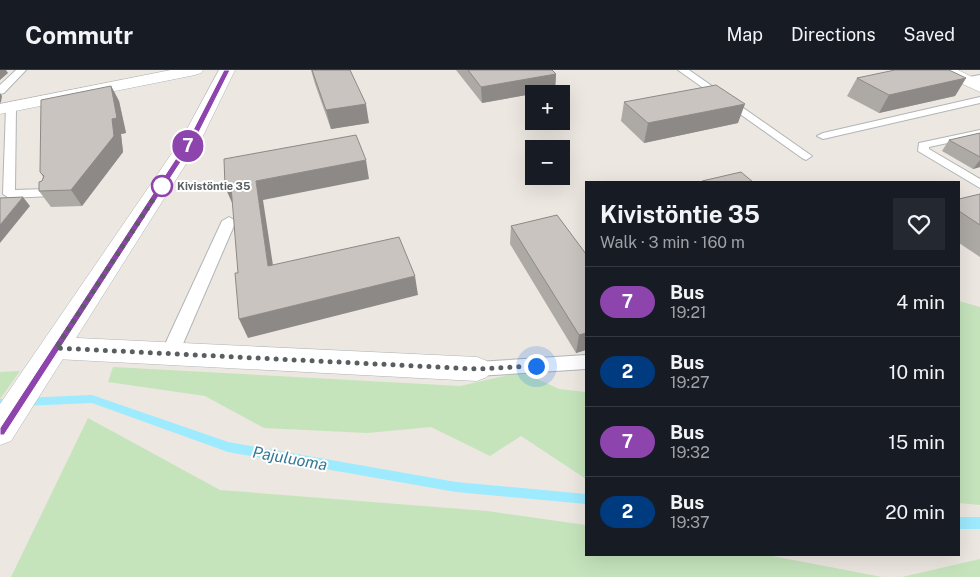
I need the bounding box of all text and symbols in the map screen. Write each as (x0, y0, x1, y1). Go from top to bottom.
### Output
text: Commutr (25, 21, 133, 49)
text: Map (726, 24, 763, 45)
text: Directions (791, 24, 876, 45)
text: Saved (904, 24, 955, 45)
map controls (525, 85, 570, 185)
button: + (525, 85, 570, 130)
line badge: 7 (172, 130, 204, 162)
text: 7 (182, 135, 194, 156)
button: − (525, 140, 570, 185)
marker: Kivistöntie 35 (151, 175, 173, 197)
place label: Kivistöntie 35 (177, 180, 250, 192)
button: heart (893, 198, 945, 250)
text: Kivistöntie 35 (600, 200, 760, 228)
text: Walk · 3 min · 160 m (600, 233, 745, 252)
text: Bus (670, 281, 704, 303)
text: 7 (622, 291, 633, 312)
text: 4 min (896, 291, 945, 313)
text: 19:21 (670, 303, 706, 322)
text: Bus (670, 351, 704, 373)
your location (524, 354, 549, 379)
text: 2 (622, 361, 633, 382)
text: 10 min (889, 361, 945, 383)
text: 19:27 (670, 373, 710, 392)
text: Bus (670, 421, 704, 443)
text: 7 (622, 431, 633, 452)
text: 15 min (888, 431, 945, 453)
water label: Pajuluoma (251, 443, 329, 474)
text: 19:32 (670, 443, 710, 462)
text: Bus (670, 491, 704, 513)
text: 2 (622, 501, 633, 522)
text: 20 min (885, 501, 945, 523)
text: 19:37 (670, 513, 710, 532)

